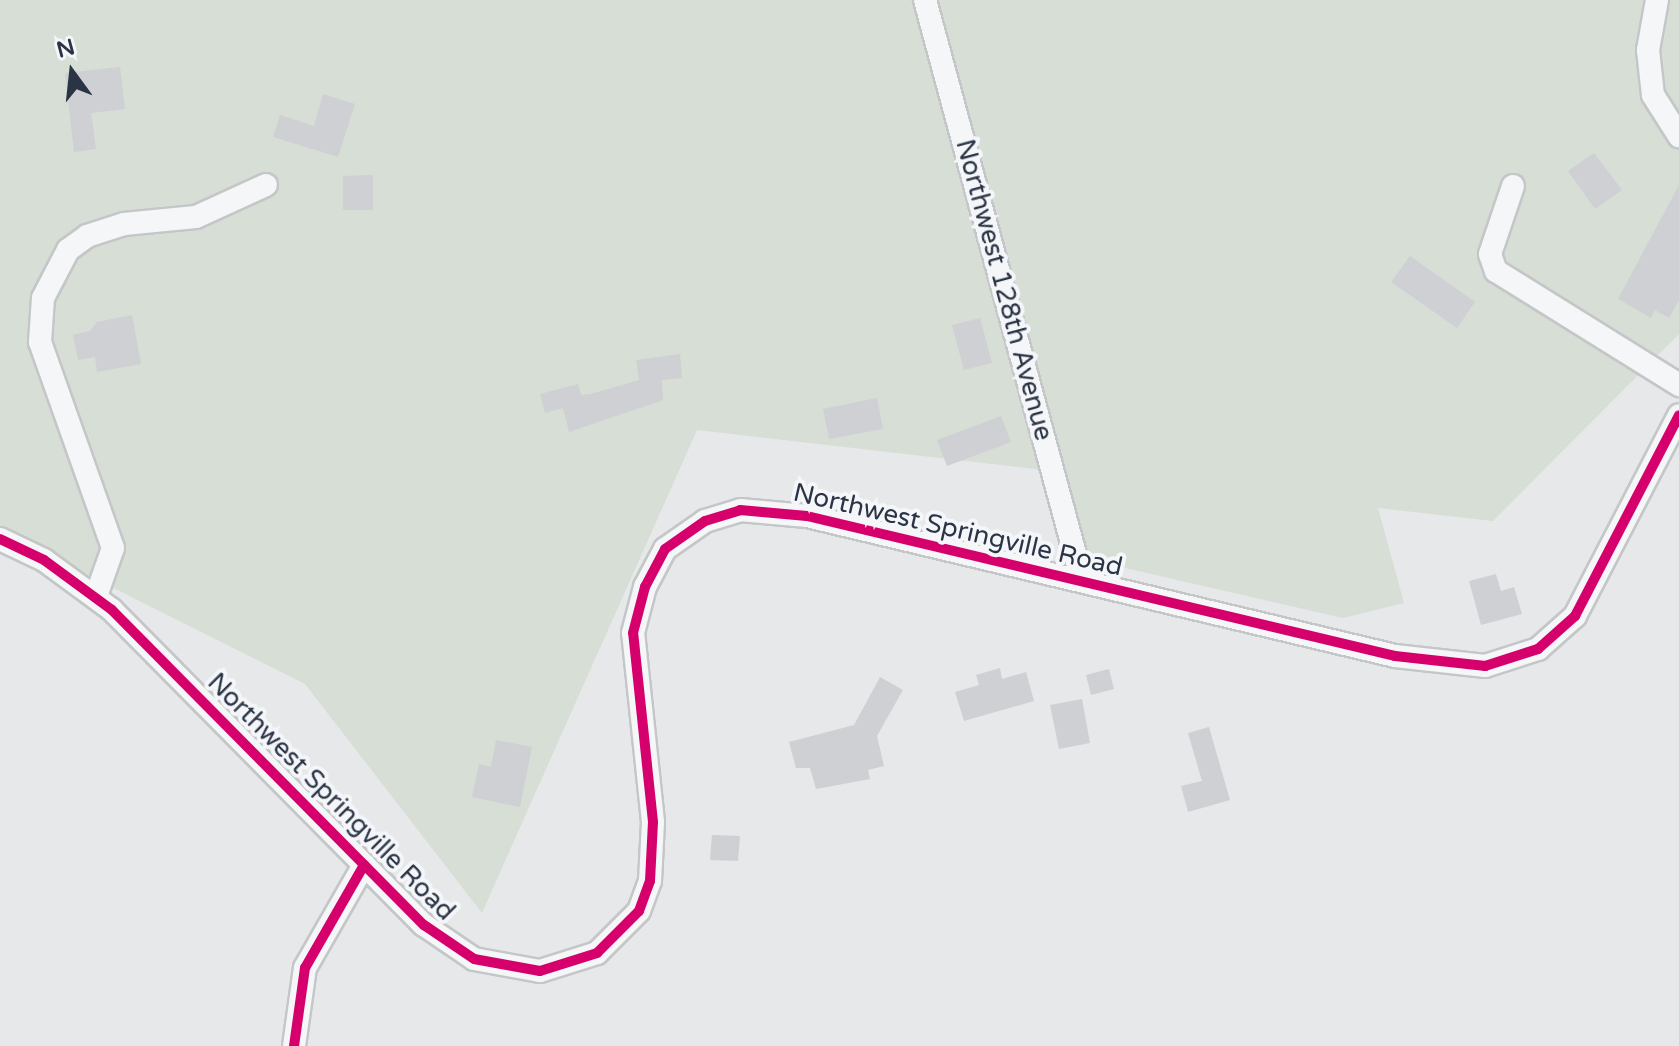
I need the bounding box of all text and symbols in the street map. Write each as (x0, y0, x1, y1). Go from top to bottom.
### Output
north arrow (32, 32, 112, 112)
text: N (54, 34, 78, 64)
street label: Northwest 128th Avenue (949, 136, 1059, 444)
street label: Northwest Springville Road (790, 477, 1126, 583)
street label: Northwest Springville Road (201, 667, 461, 927)

